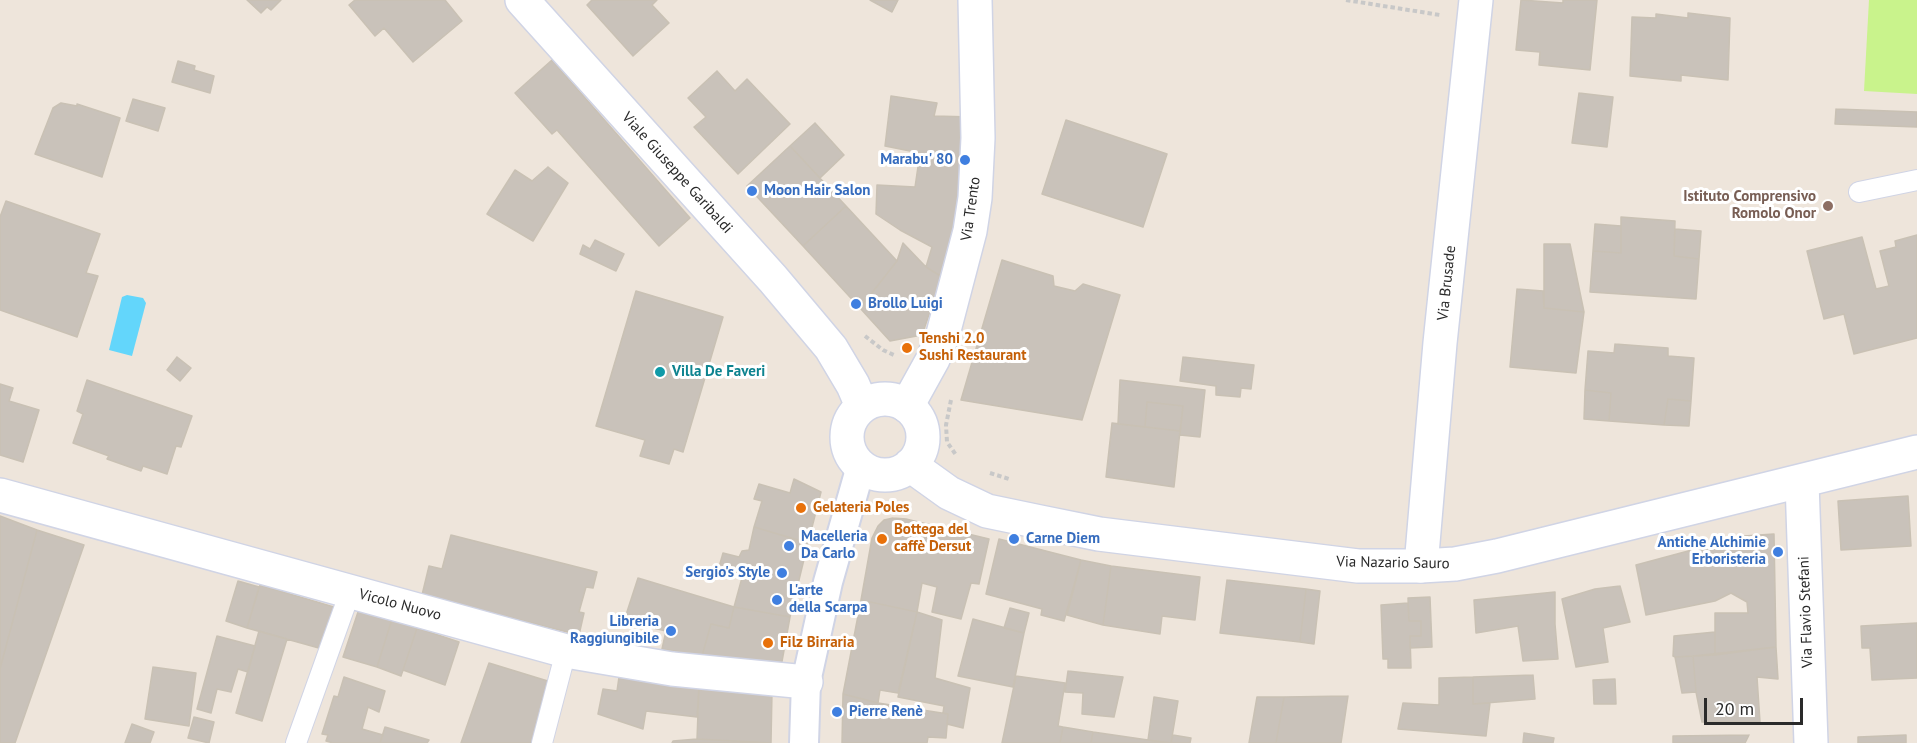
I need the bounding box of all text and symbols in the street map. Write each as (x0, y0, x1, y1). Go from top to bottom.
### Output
street label: Viale Giuseppe Garibaldi (618, 109, 736, 237)
place label: Marabu' 80 (880, 151, 953, 169)
marker: Marabu' 80 (958, 153, 972, 167)
street label: Via Trento (958, 176, 984, 242)
place label: Moon Hair Salon (764, 182, 870, 200)
marker: Moon Hair Salon (745, 184, 759, 198)
place label: Istituto Comprensivo Romolo Onor (1683, 188, 1816, 223)
marker: Istituto Comprensivo Romolo Onor (1821, 199, 1835, 213)
street label: Via Brusade (1434, 245, 1460, 321)
place label: Brollo Luigi (868, 295, 943, 313)
marker: Brollo Luigi (849, 297, 863, 311)
place label: Tenshi 2.0 Sushi Restaurant (919, 330, 1026, 365)
marker: Tenshi 2.0 Sushi Restaurant (900, 341, 914, 355)
place label: Villa De Faveri (672, 363, 765, 381)
marker: Villa De Faveri (653, 365, 667, 379)
place label: Gelateria Poles (813, 499, 909, 517)
marker: Gelateria Poles (794, 501, 808, 515)
place label: Bottega del caffè Dersut (894, 521, 971, 556)
place label: Macelleria Da Carlo (801, 528, 867, 563)
place label: Carne Diem (1026, 530, 1100, 548)
marker: Bottega del caffè Dersut (875, 532, 889, 546)
marker: Carne Diem (1007, 532, 1021, 546)
place label: Antiche Alchimie Erboristeria (1657, 534, 1766, 569)
marker: Macelleria Da Carlo (782, 539, 796, 553)
marker: Antiche Alchimie Erboristeria (1771, 545, 1785, 559)
street label: Via Nazario Sauro (1336, 553, 1450, 573)
street label: Via Flavio Stefani (1795, 556, 1817, 668)
place label: Sergio's Style (685, 564, 770, 582)
marker: Sergio's Style (775, 566, 789, 580)
place label: L'arte della Scarpa (789, 582, 867, 617)
street label: Vicolo Nuovo (357, 585, 443, 625)
marker: L'arte della Scarpa (770, 593, 784, 607)
place label: Libreria Raggiungibile (570, 613, 659, 648)
marker: Libreria Raggiungibile (664, 624, 678, 638)
place label: Filz Birraria (780, 634, 854, 652)
marker: Filz Birraria (761, 636, 775, 650)
scale bar (1707, 686, 1806, 724)
text: 20 m (1715, 697, 1754, 720)
place label: Pierre Renè (849, 703, 923, 721)
marker: Pierre Renè (830, 705, 844, 719)

